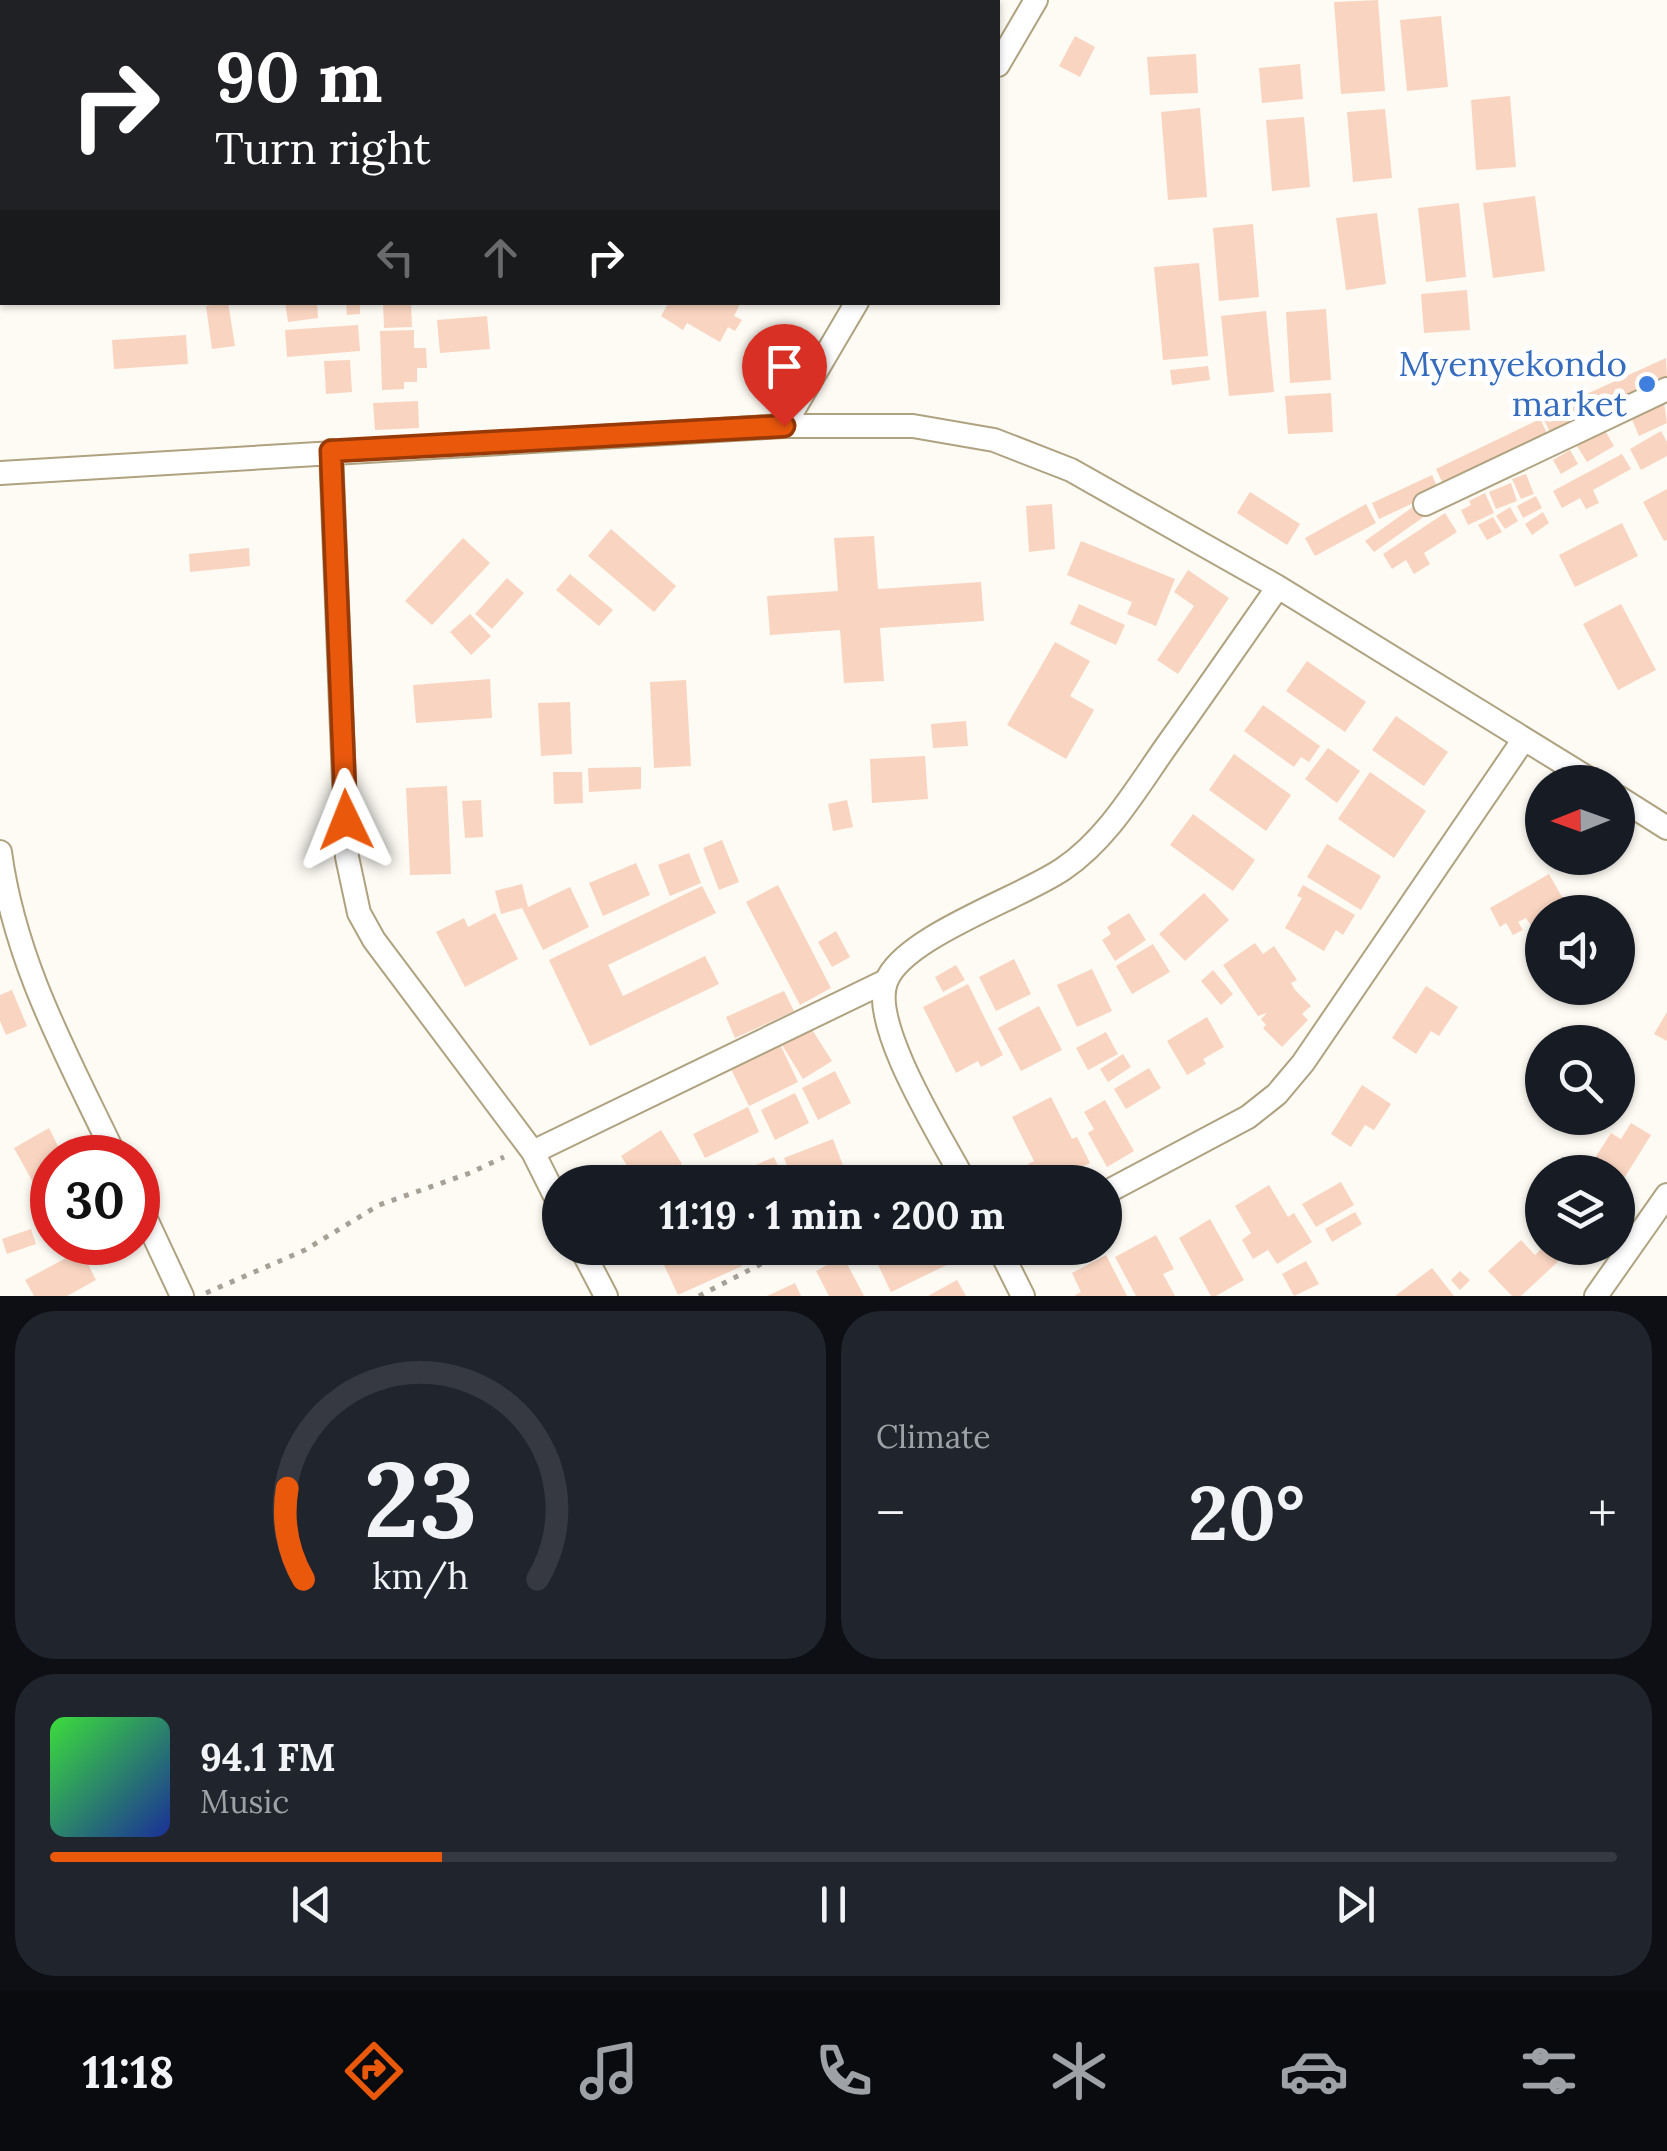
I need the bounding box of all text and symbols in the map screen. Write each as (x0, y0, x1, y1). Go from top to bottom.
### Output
text: 90 m (215, 32, 383, 121)
icon: right (50, 40, 180, 170)
text: Turn right (215, 119, 431, 176)
icon: left (368, 230, 423, 285)
icon: ahead (473, 230, 528, 285)
icon: right (578, 230, 633, 285)
pin (742, 324, 827, 427)
icon: arrive (757, 339, 812, 394)
place label: Myenyekondo market (1399, 341, 1627, 426)
marker: Myenyekondo market (1636, 373, 1658, 395)
north arrow (1525, 765, 1635, 875)
map controls (1525, 765, 1635, 1265)
position arrow (294, 768, 398, 872)
button: sound (1525, 895, 1635, 1005)
button: search (1525, 1025, 1635, 1135)
speed limit sign: 30 (30, 1135, 160, 1265)
button: layers (1525, 1155, 1635, 1265)
text: 11:19 · 1 min · 200 m (659, 1191, 1005, 1239)
text: Climate (876, 1416, 991, 1457)
text: 23 (364, 1432, 477, 1565)
text: 20° (1188, 1465, 1305, 1561)
text: − (876, 1478, 905, 1548)
text: + (1588, 1478, 1617, 1548)
text: km/h (372, 1553, 469, 1599)
text: 94.1 FM (200, 1733, 336, 1781)
text: Music (200, 1781, 289, 1822)
icon: previous (284, 1877, 339, 1932)
icon: pause (806, 1877, 861, 1932)
icon: next (1328, 1877, 1383, 1932)
icon: directions (339, 2036, 409, 2106)
icon: music (574, 2036, 644, 2106)
icon: phone (809, 2036, 879, 2106)
icon: climate (1044, 2036, 1114, 2106)
icon: car (1279, 2036, 1349, 2106)
icon: filters (1514, 2036, 1584, 2106)
text: 11:18 (83, 2043, 174, 2100)

